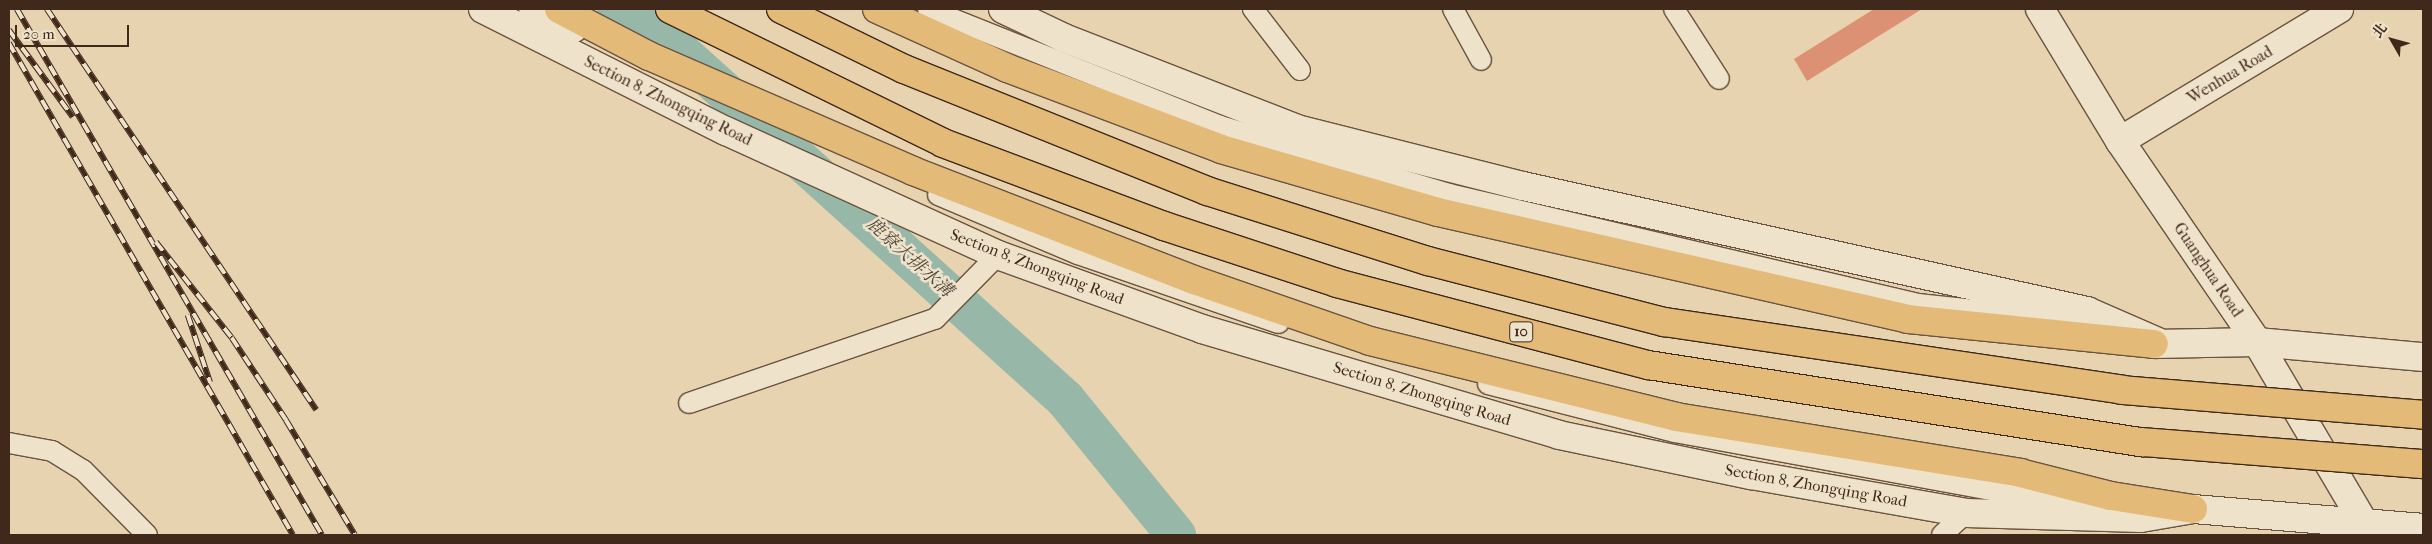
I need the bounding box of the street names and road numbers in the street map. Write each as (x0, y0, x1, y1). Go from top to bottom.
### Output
street label: Wenhua Road (2184, 42, 2276, 108)
street label: Section 8, Zhongqing Road (581, 52, 755, 150)
street label: Guanghua Road (2169, 219, 2247, 321)
street label: Section 8, Zhongqing Road (947, 225, 1127, 309)
road number: 10 (1508, 320, 1534, 344)
street label: Section 8, Zhongqing Road (1331, 358, 1513, 430)
street label: Section 8, Zhongqing Road (1723, 461, 1909, 511)

